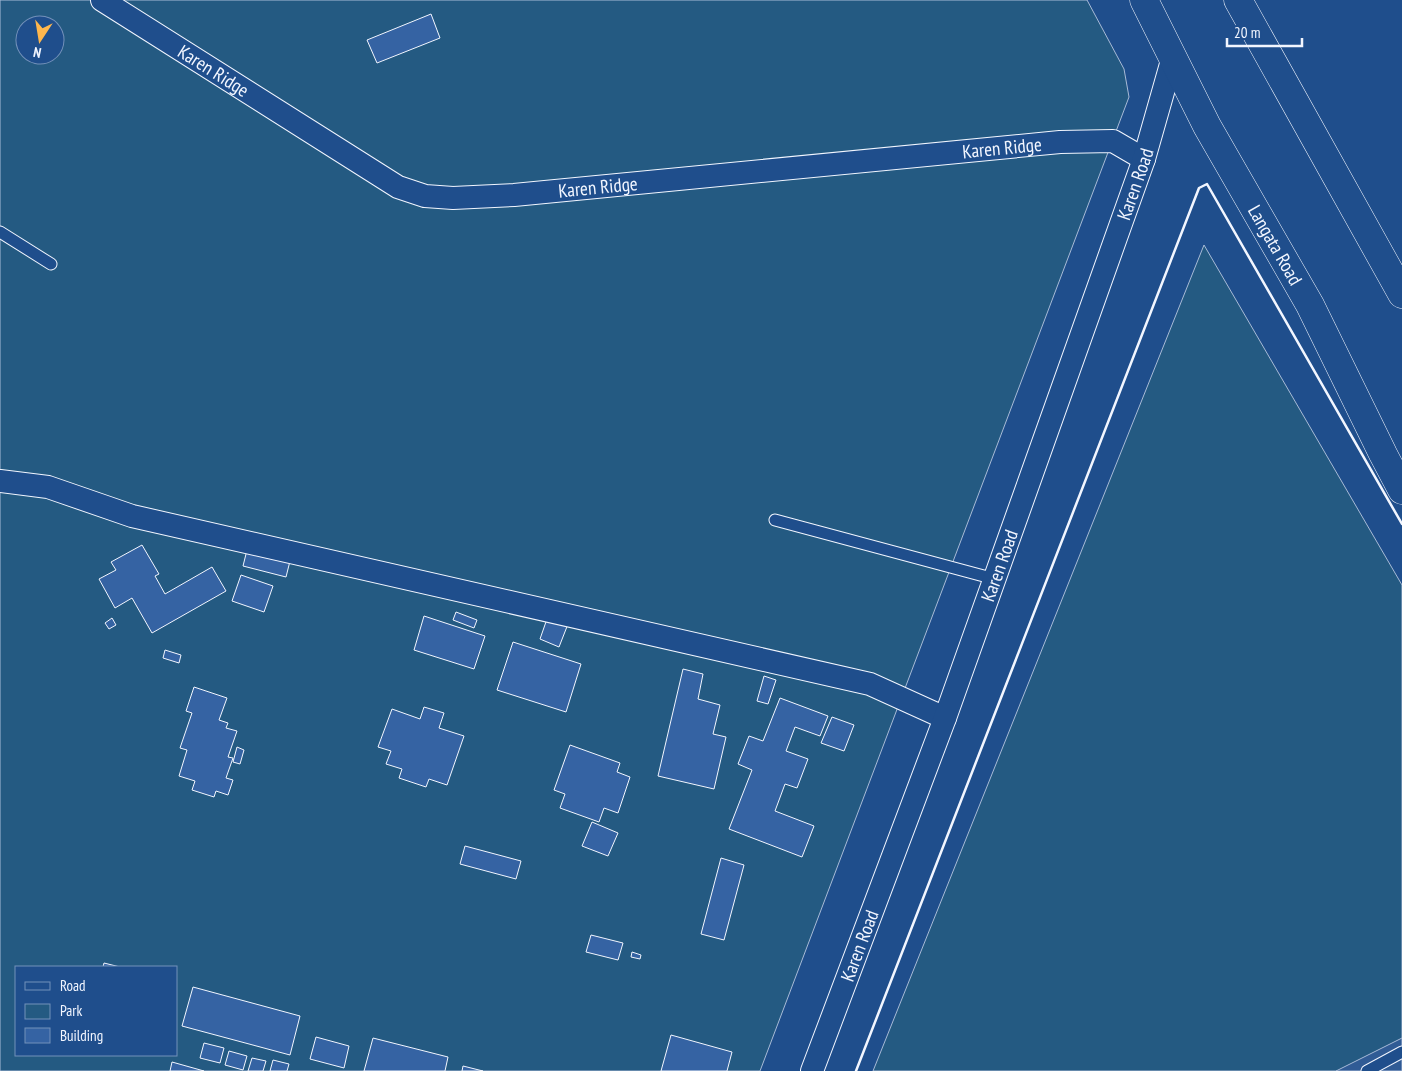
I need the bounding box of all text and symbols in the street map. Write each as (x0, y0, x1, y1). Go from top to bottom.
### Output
north arrow (15, 15, 65, 65)
scale bar (1227, 15, 1302, 47)
text: 20 m (1234, 23, 1260, 42)
street label: Karen Ridge (174, 39, 254, 102)
text: N (32, 43, 43, 62)
street label: Karen Ridge (961, 132, 1043, 163)
street label: Karen Road (1111, 145, 1158, 223)
street label: Karen Ridge (557, 171, 639, 203)
street label: Langata Road (1243, 200, 1308, 289)
street label: Karen Road (975, 526, 1023, 605)
street label: Karen Road (835, 907, 884, 985)
legend (15, 966, 178, 1056)
text: Road (60, 976, 86, 995)
text: Park (60, 1001, 82, 1020)
text: Building (60, 1026, 103, 1045)

